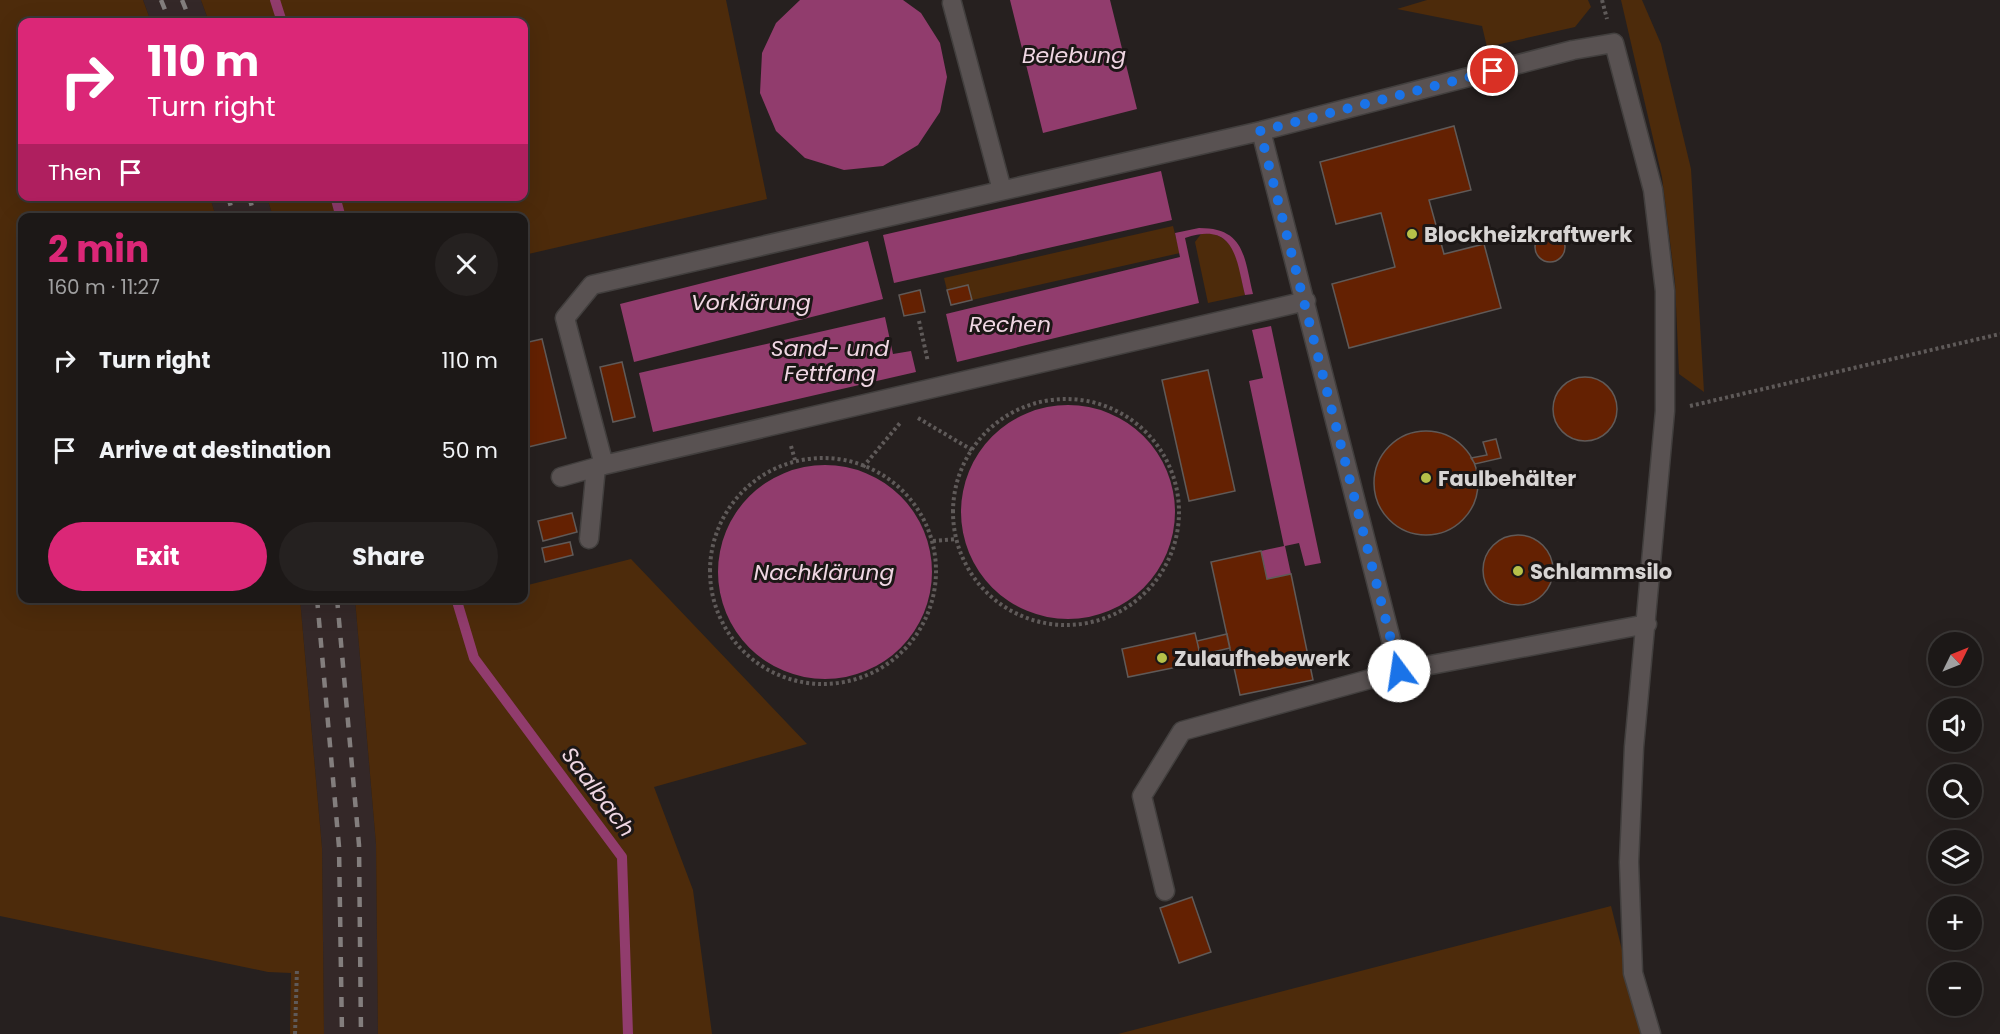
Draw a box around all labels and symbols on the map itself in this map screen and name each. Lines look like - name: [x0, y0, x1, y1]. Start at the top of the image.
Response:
- water label: Belebung: [1022, 40, 1126, 71]
- pin: [1467, 45, 1518, 96]
- place label: Blockheizkraftwerk: [1424, 220, 1632, 249]
- marker: Blockheizkraftwerk: [1405, 227, 1419, 241]
- water label: Vorklärung: [691, 287, 811, 318]
- water label: Rechen: [969, 309, 1051, 340]
- water label: Sand- und Fettfang: [771, 333, 889, 389]
- place label: Faulbehälter: [1438, 464, 1576, 493]
- marker: Faulbehälter: [1419, 471, 1433, 485]
- water label: Nachklärung: [754, 557, 894, 588]
- place label: Schlammsilo: [1530, 557, 1672, 586]
- marker: Schlammsilo: [1511, 564, 1525, 578]
- north arrow: [1928, 632, 1982, 686]
- position arrow: [1367, 639, 1431, 703]
- place label: Zulaufhebewerk: [1174, 644, 1350, 673]
- marker: Zulaufhebewerk: [1155, 651, 1169, 665]
- water label: Saalbach: [554, 741, 642, 843]

